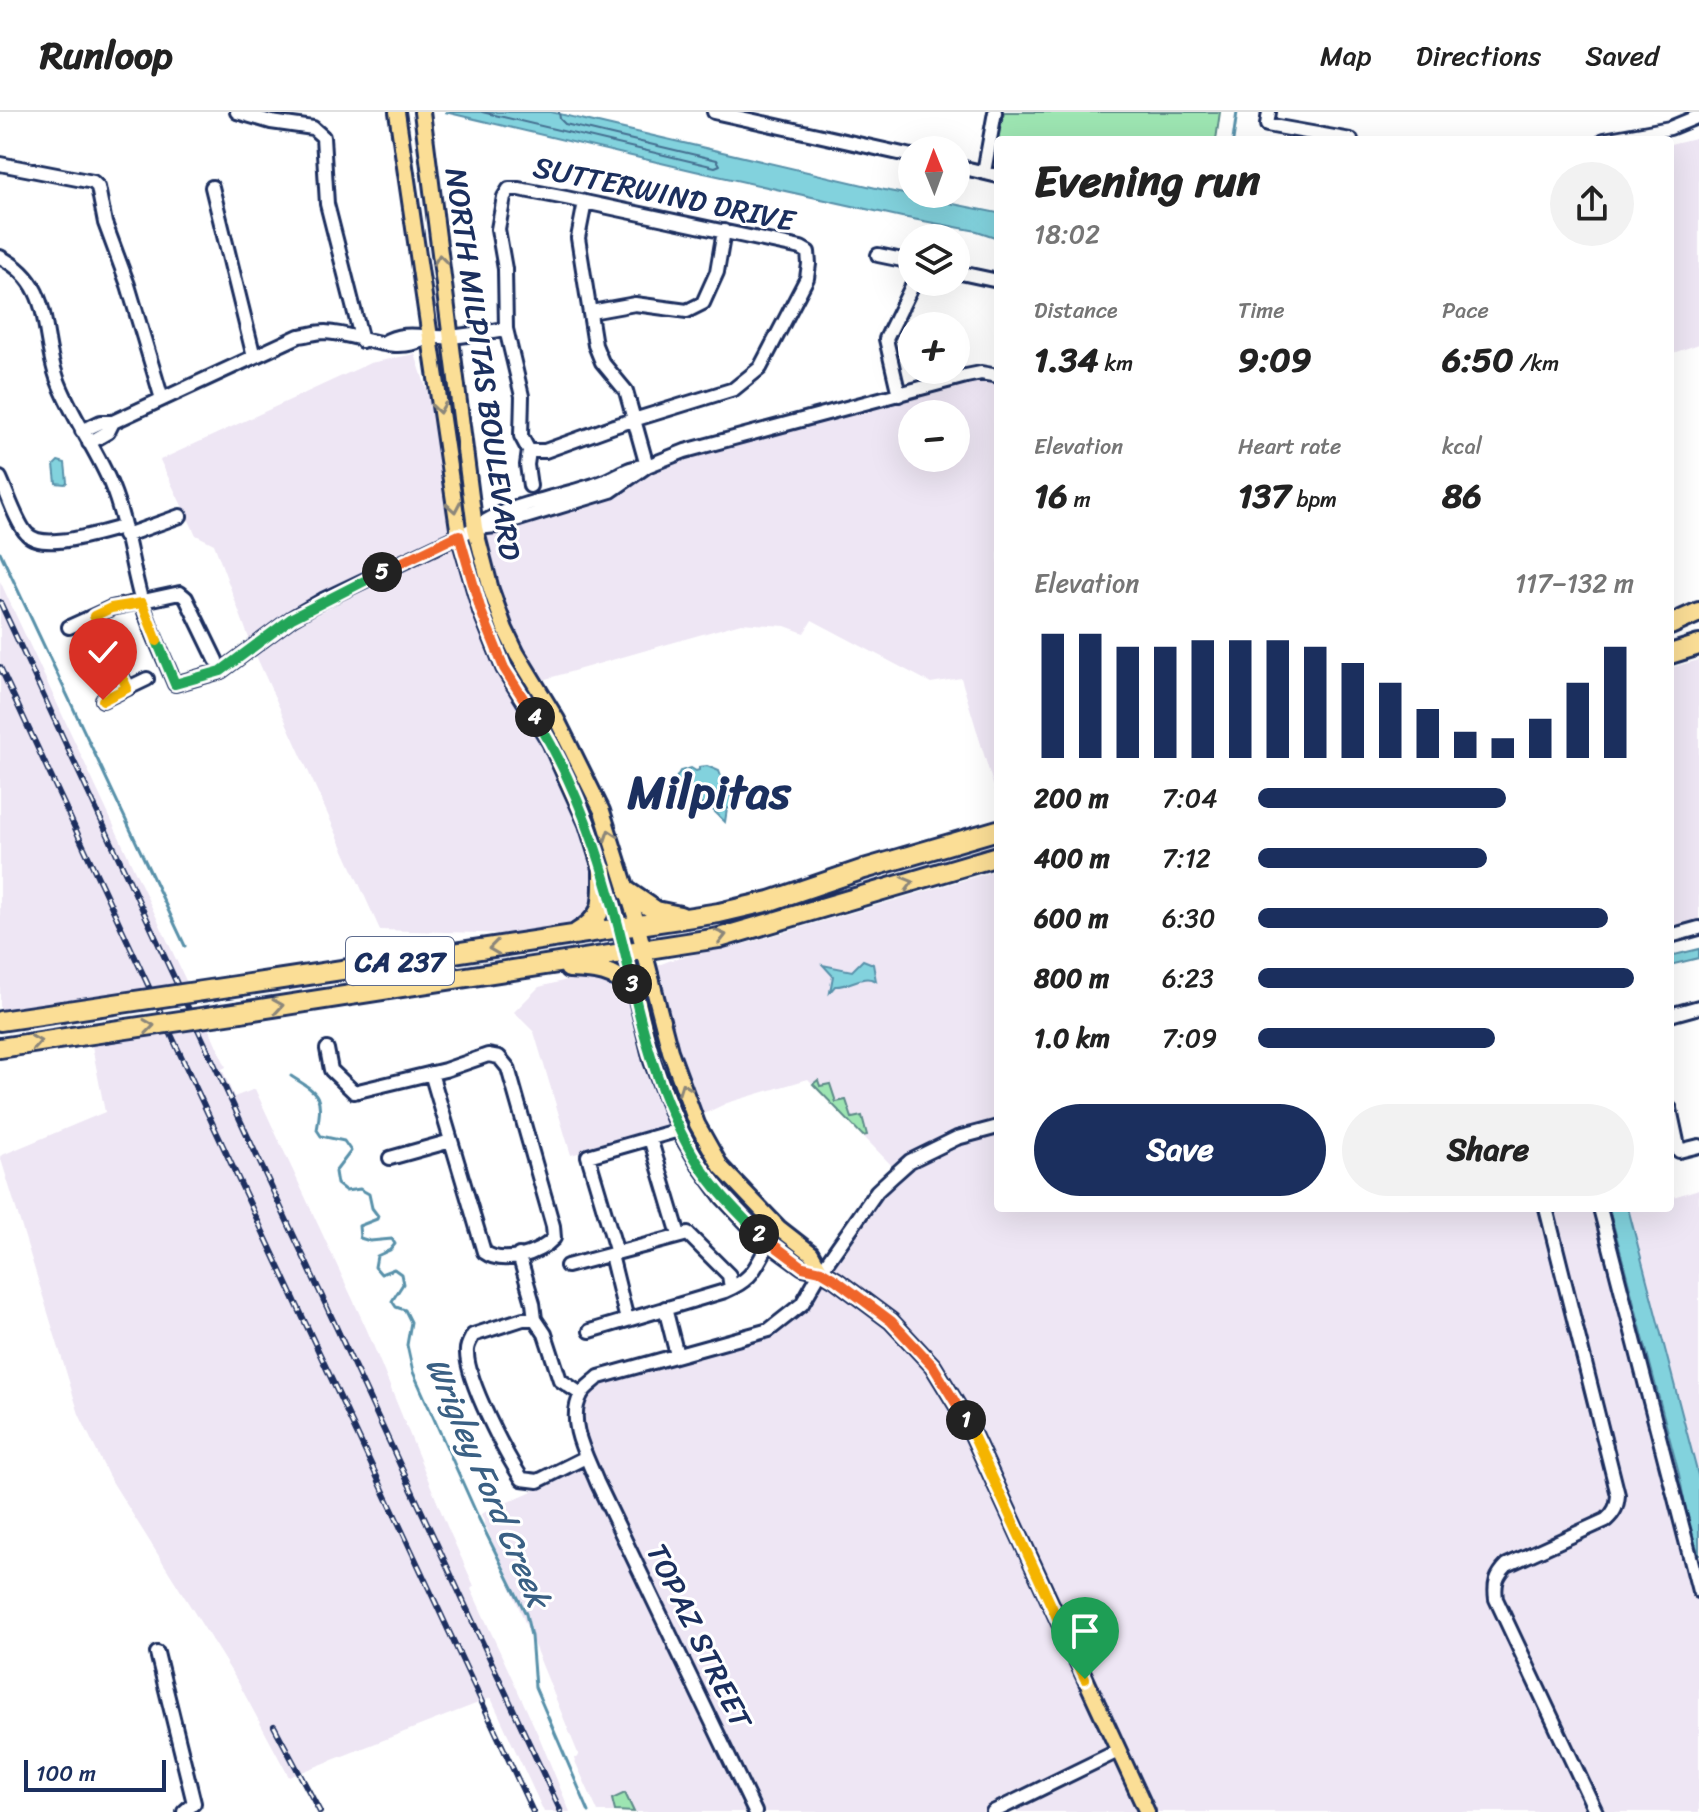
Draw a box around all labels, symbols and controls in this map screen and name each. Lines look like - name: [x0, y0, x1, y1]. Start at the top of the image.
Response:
- text: Runloop: [40, 22, 173, 89]
- text: Map: [1320, 31, 1372, 80]
- text: Directions: [1416, 31, 1541, 80]
- text: Saved: [1585, 31, 1659, 80]
- north arrow: [898, 136, 970, 208]
- map controls: [898, 136, 970, 472]
- street label: SUTTERWIND DRIVE: [528, 140, 802, 249]
- text: Evening run: [1034, 142, 1260, 220]
- button: share: [1550, 162, 1634, 246]
- street label: NORTH MILPITAS BOULEVARD: [429, 164, 537, 564]
- text: 18:02: [1034, 211, 1100, 257]
- button: layers: [898, 224, 970, 296]
- one-way arrow: [431, 253, 448, 266]
- text: Distance: [1034, 291, 1118, 330]
- text: Time: [1238, 291, 1285, 330]
- text: Pace: [1442, 291, 1489, 330]
- button: +: [898, 312, 970, 384]
- text: 1.34: [1034, 330, 1099, 390]
- text: 9:09: [1238, 330, 1312, 390]
- text: 6:50: [1442, 330, 1514, 390]
- text: km: [1099, 344, 1133, 383]
- text: /km: [1514, 344, 1559, 383]
- button: −: [898, 400, 970, 472]
- one-way arrow: [430, 401, 447, 415]
- text: Elevation: [1034, 427, 1123, 466]
- text: Heart rate: [1238, 427, 1341, 466]
- text: kcal: [1442, 427, 1482, 466]
- text: 16: [1034, 466, 1068, 526]
- text: 137: [1238, 466, 1291, 526]
- text: 86: [1442, 466, 1482, 526]
- text: m: [1068, 480, 1091, 519]
- text: bpm: [1291, 480, 1337, 519]
- one-way arrow: [445, 500, 462, 513]
- pin: 5: [362, 552, 402, 592]
- text: 5: [375, 552, 389, 591]
- text: Elevation: [1034, 560, 1139, 606]
- text: 117–132 m: [1515, 560, 1634, 606]
- pin: [69, 618, 137, 700]
- icon: check: [81, 630, 125, 674]
- pin: 4: [515, 697, 555, 737]
- text: 4: [528, 697, 542, 736]
- district label: Milpitas: [626, 752, 792, 833]
- text: 200 m: [1034, 775, 1109, 821]
- text: 7:04: [1162, 775, 1217, 821]
- one-way arrow: [604, 829, 620, 843]
- text: 400 m: [1034, 835, 1110, 881]
- text: 7:12: [1162, 835, 1211, 881]
- one-way arrow: [901, 876, 915, 892]
- text: 600 m: [1034, 895, 1108, 941]
- text: 6:30: [1162, 895, 1215, 941]
- one-way arrow: [714, 929, 727, 946]
- road number: CA 237: [346, 937, 454, 985]
- one-way arrow: [487, 938, 501, 955]
- text: 800 m: [1034, 955, 1109, 1001]
- text: 6:23: [1162, 955, 1214, 1001]
- pin: 3: [612, 964, 652, 1004]
- text: 3: [626, 964, 638, 1003]
- one-way arrow: [271, 998, 285, 1015]
- text: 1.0 km: [1034, 1015, 1110, 1061]
- text: 7:09: [1162, 1015, 1217, 1061]
- one-way arrow: [142, 1018, 156, 1035]
- one-way arrow: [29, 1035, 43, 1052]
- one-way arrow: [677, 1081, 693, 1095]
- button: Save: [1034, 1104, 1326, 1196]
- button: Share: [1342, 1104, 1634, 1196]
- pin: 2: [739, 1214, 779, 1254]
- text: 2: [753, 1214, 765, 1253]
- water label: Wrigley Ford Creek: [409, 1348, 568, 1620]
- pin: 1: [946, 1400, 986, 1440]
- text: 1: [961, 1400, 971, 1439]
- street label: TOPAZ STREET: [631, 1534, 768, 1740]
- pin: [1051, 1597, 1119, 1679]
- icon: arrive: [1063, 1609, 1107, 1653]
- text: 100 m: [36, 1754, 96, 1793]
- scale bar: [24, 1756, 166, 1792]

